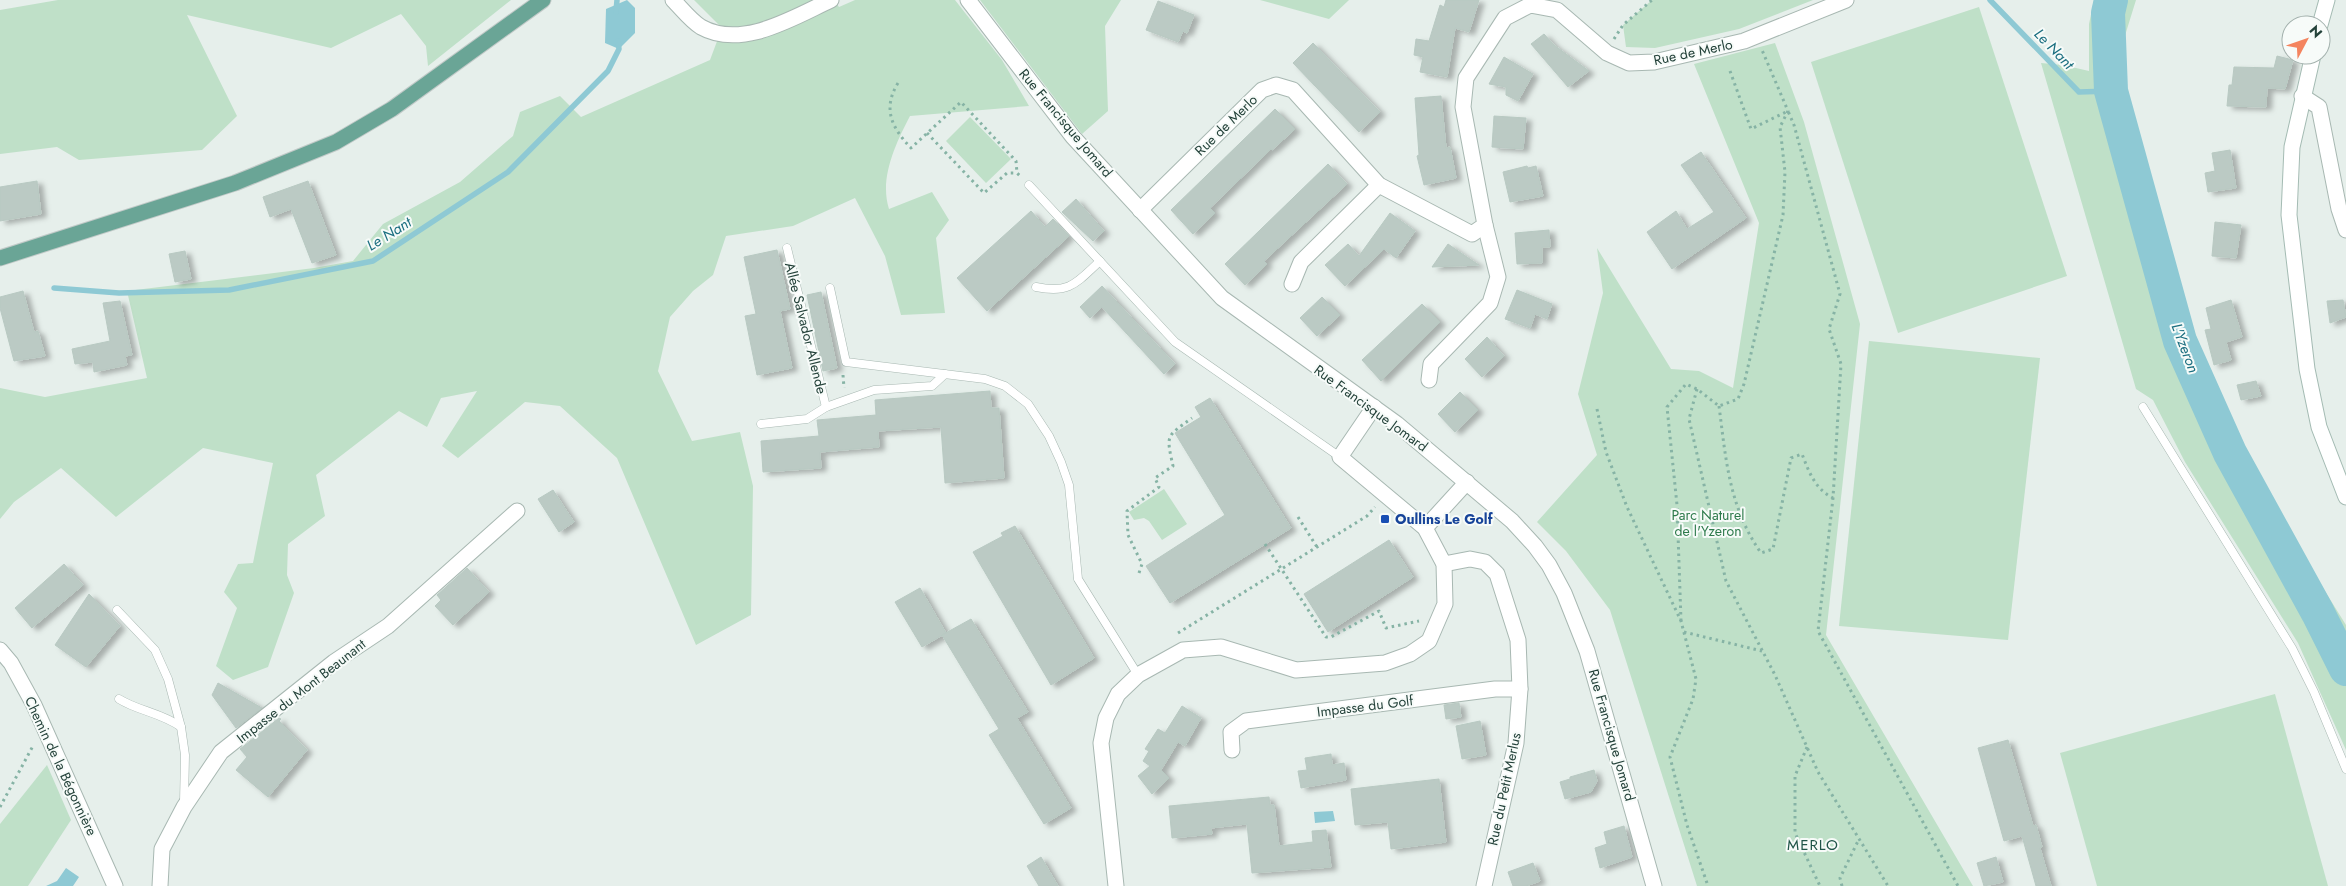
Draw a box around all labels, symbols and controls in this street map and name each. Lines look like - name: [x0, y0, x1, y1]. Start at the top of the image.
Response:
- north arrow: [2281, 15, 2331, 65]
- text: N: [2305, 21, 2327, 42]
- water label: Le Nant: [2029, 24, 2080, 75]
- street label: Rue de Merlo: [1652, 34, 1735, 70]
- street label: Rue Francisque Jomard: [1015, 64, 1117, 182]
- street label: Rue de Merlo: [1190, 90, 1262, 160]
- water label: Le Nant: [362, 211, 417, 256]
- street label: Allée Salvador Allende: [780, 260, 832, 396]
- water label: L'Yzeron: [2166, 320, 2204, 376]
- street label: Rue Francisque Jomard: [1310, 360, 1432, 456]
- park label: Parc Naturel de l'Yzeron: [1672, 505, 1744, 541]
- place label: Oullins Le Golf: [1395, 509, 1494, 529]
- marker: Oullins Le Golf: [1379, 513, 1391, 525]
- street label: Impasse du Mont Beaunant: [232, 634, 370, 748]
- street label: Rue Francisque Jomard: [1584, 667, 1640, 803]
- street label: Impasse du Golf: [1316, 690, 1415, 722]
- street label: Chemin de la Bégonnière: [20, 693, 102, 839]
- street label: Rue du Petit Merlus: [1482, 730, 1526, 847]
- district label: MERLO: [1787, 834, 1839, 856]

